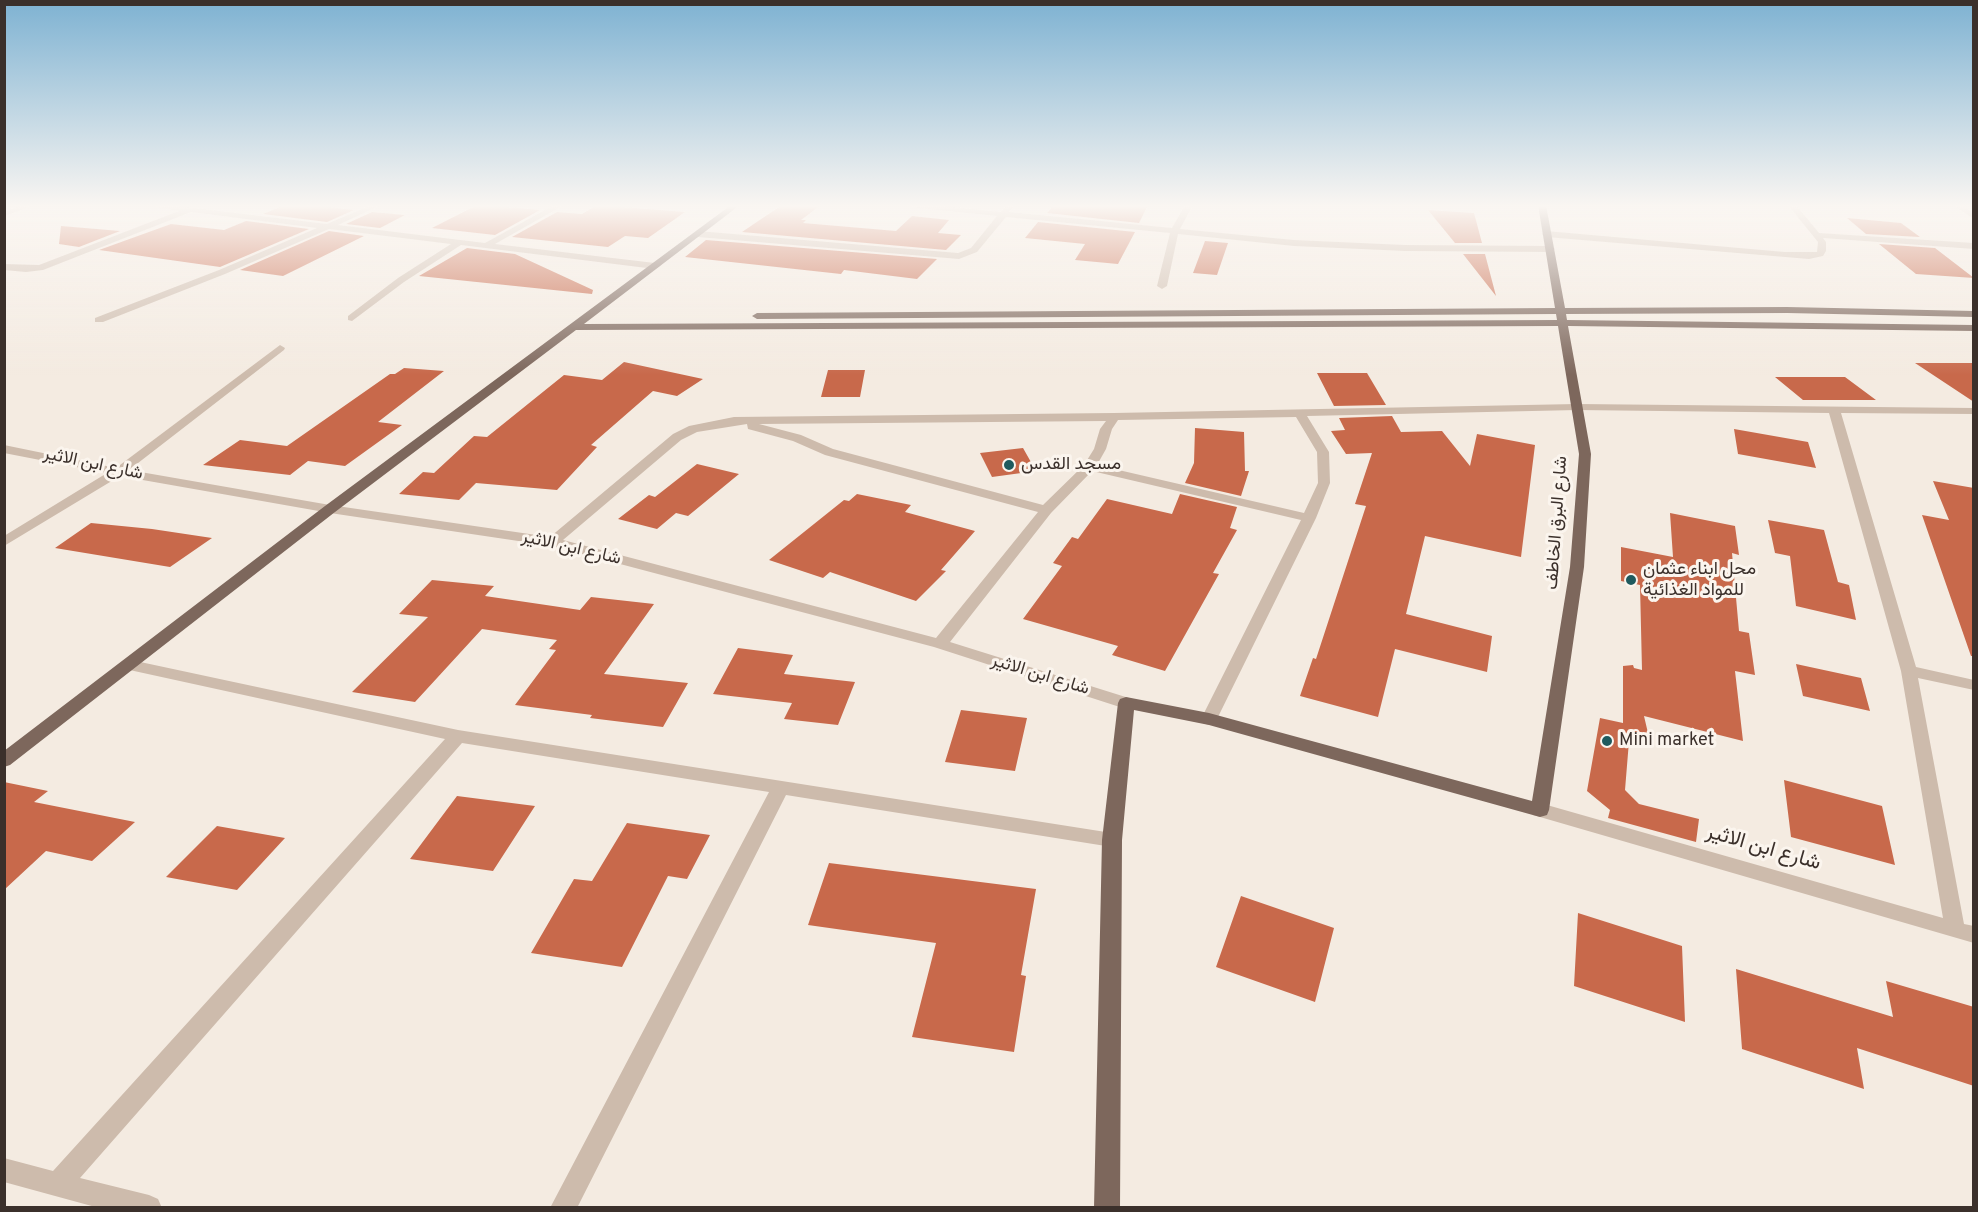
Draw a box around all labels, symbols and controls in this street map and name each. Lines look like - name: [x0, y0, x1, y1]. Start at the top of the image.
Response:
- street label: شارع ابن الاثير: [41, 444, 145, 486]
- place label: مسجد القدس: [1021, 454, 1121, 476]
- street label: شارع البرق الخاطف: [1543, 455, 1573, 591]
- marker: مسجد القدس: [1002, 458, 1016, 472]
- street label: شارع ابن الاثير: [519, 527, 623, 571]
- place label: محل ابناء عثمان للمواد الغذائية: [1643, 559, 1756, 602]
- marker: محل ابناء عثمان للمواد الغذائية: [1624, 573, 1638, 587]
- street label: شارع ابن الاثير: [988, 651, 1092, 701]
- place label: Mini market: [1619, 730, 1714, 752]
- marker: Mini market: [1600, 734, 1614, 748]
- street label: شارع ابن الاثير: [1703, 821, 1823, 877]

